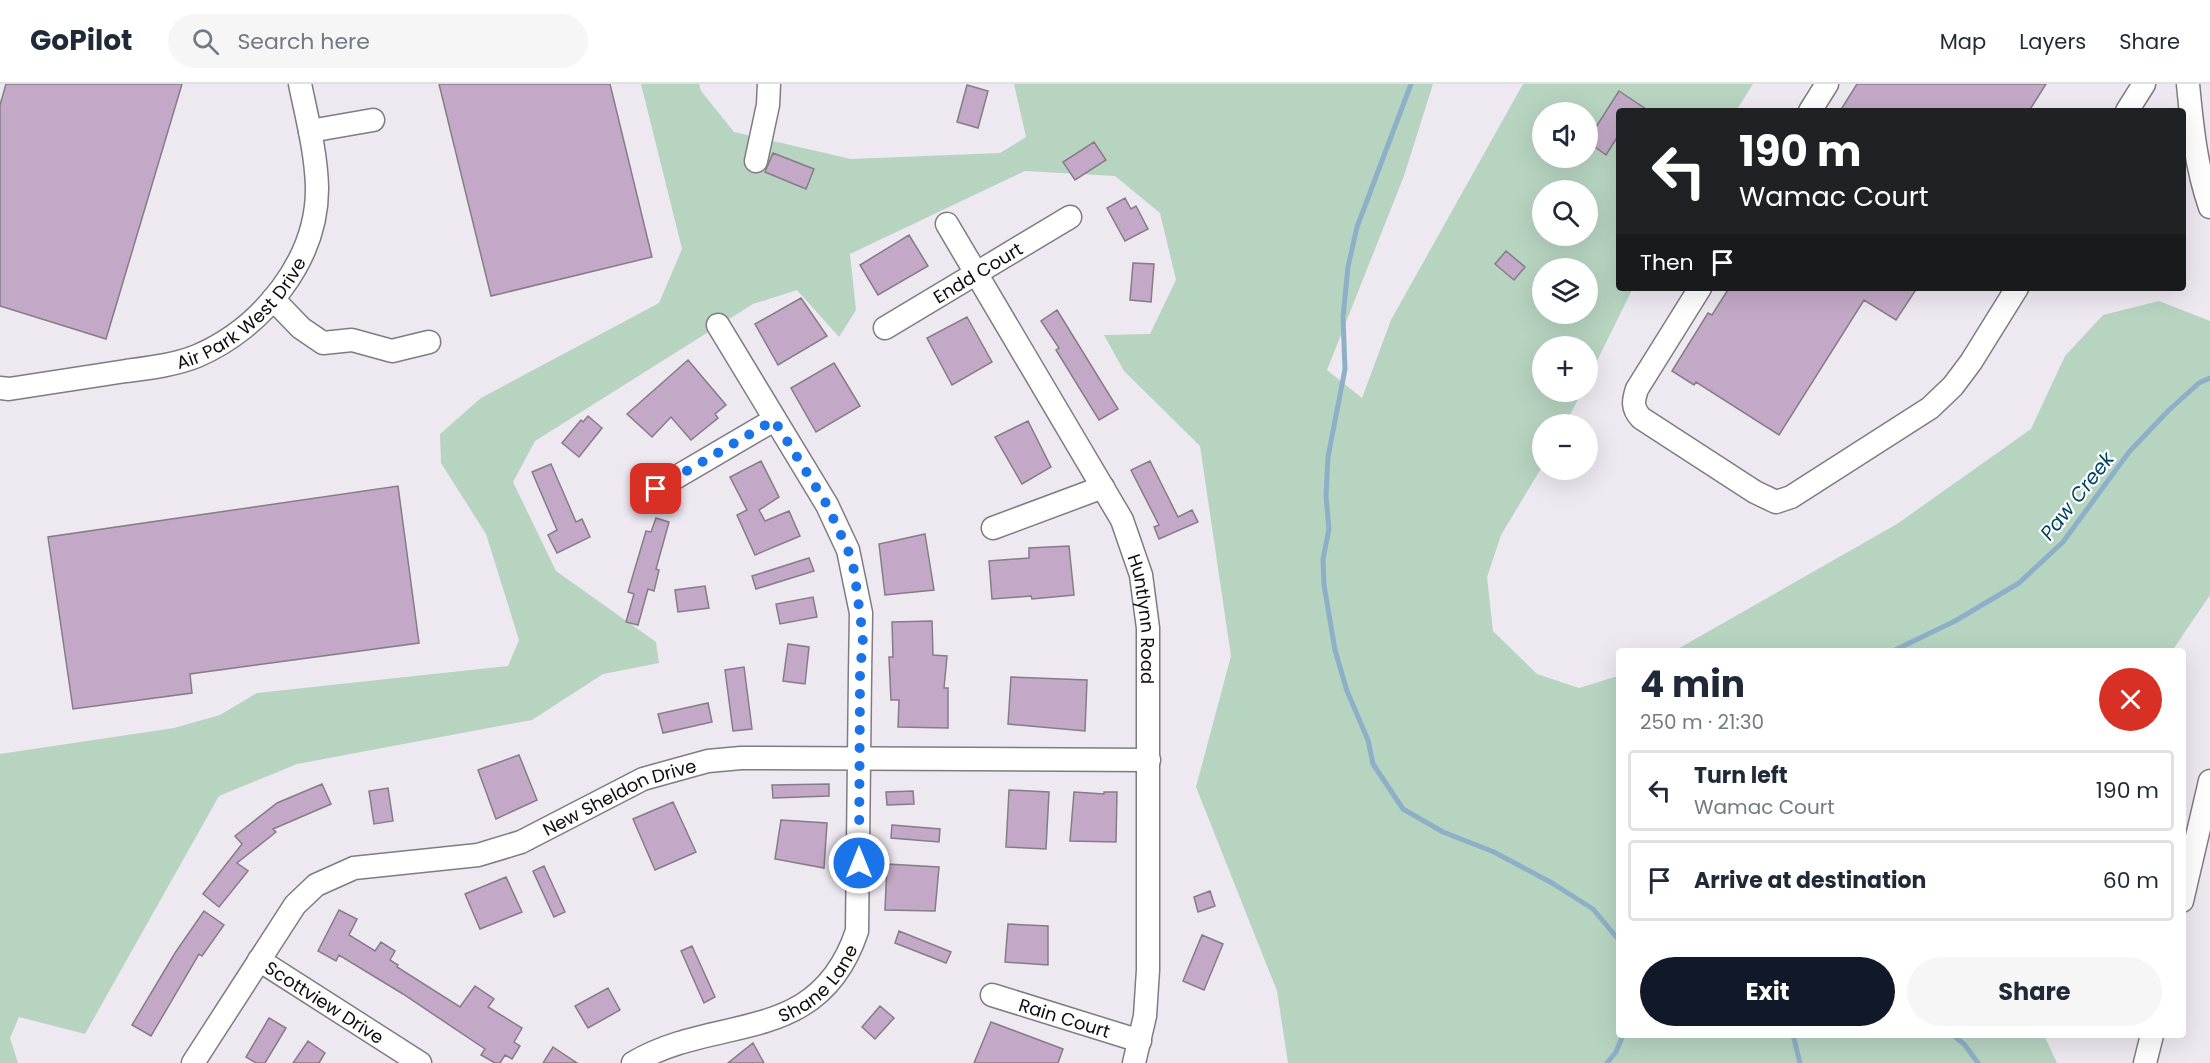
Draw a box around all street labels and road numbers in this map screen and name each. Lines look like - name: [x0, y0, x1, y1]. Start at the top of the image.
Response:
- street label: Endd Court: [928, 236, 1027, 309]
- street label: Air Park West Drive: [173, 252, 311, 375]
- street label: Huntlynn Road: [1122, 550, 1161, 684]
- street label: New Sheldon Drive: [538, 752, 699, 841]
- street label: Shane Lane: [774, 940, 863, 1028]
- street label: Scottview Drive: [260, 955, 389, 1049]
- street label: Rain Court: [1016, 992, 1113, 1043]

